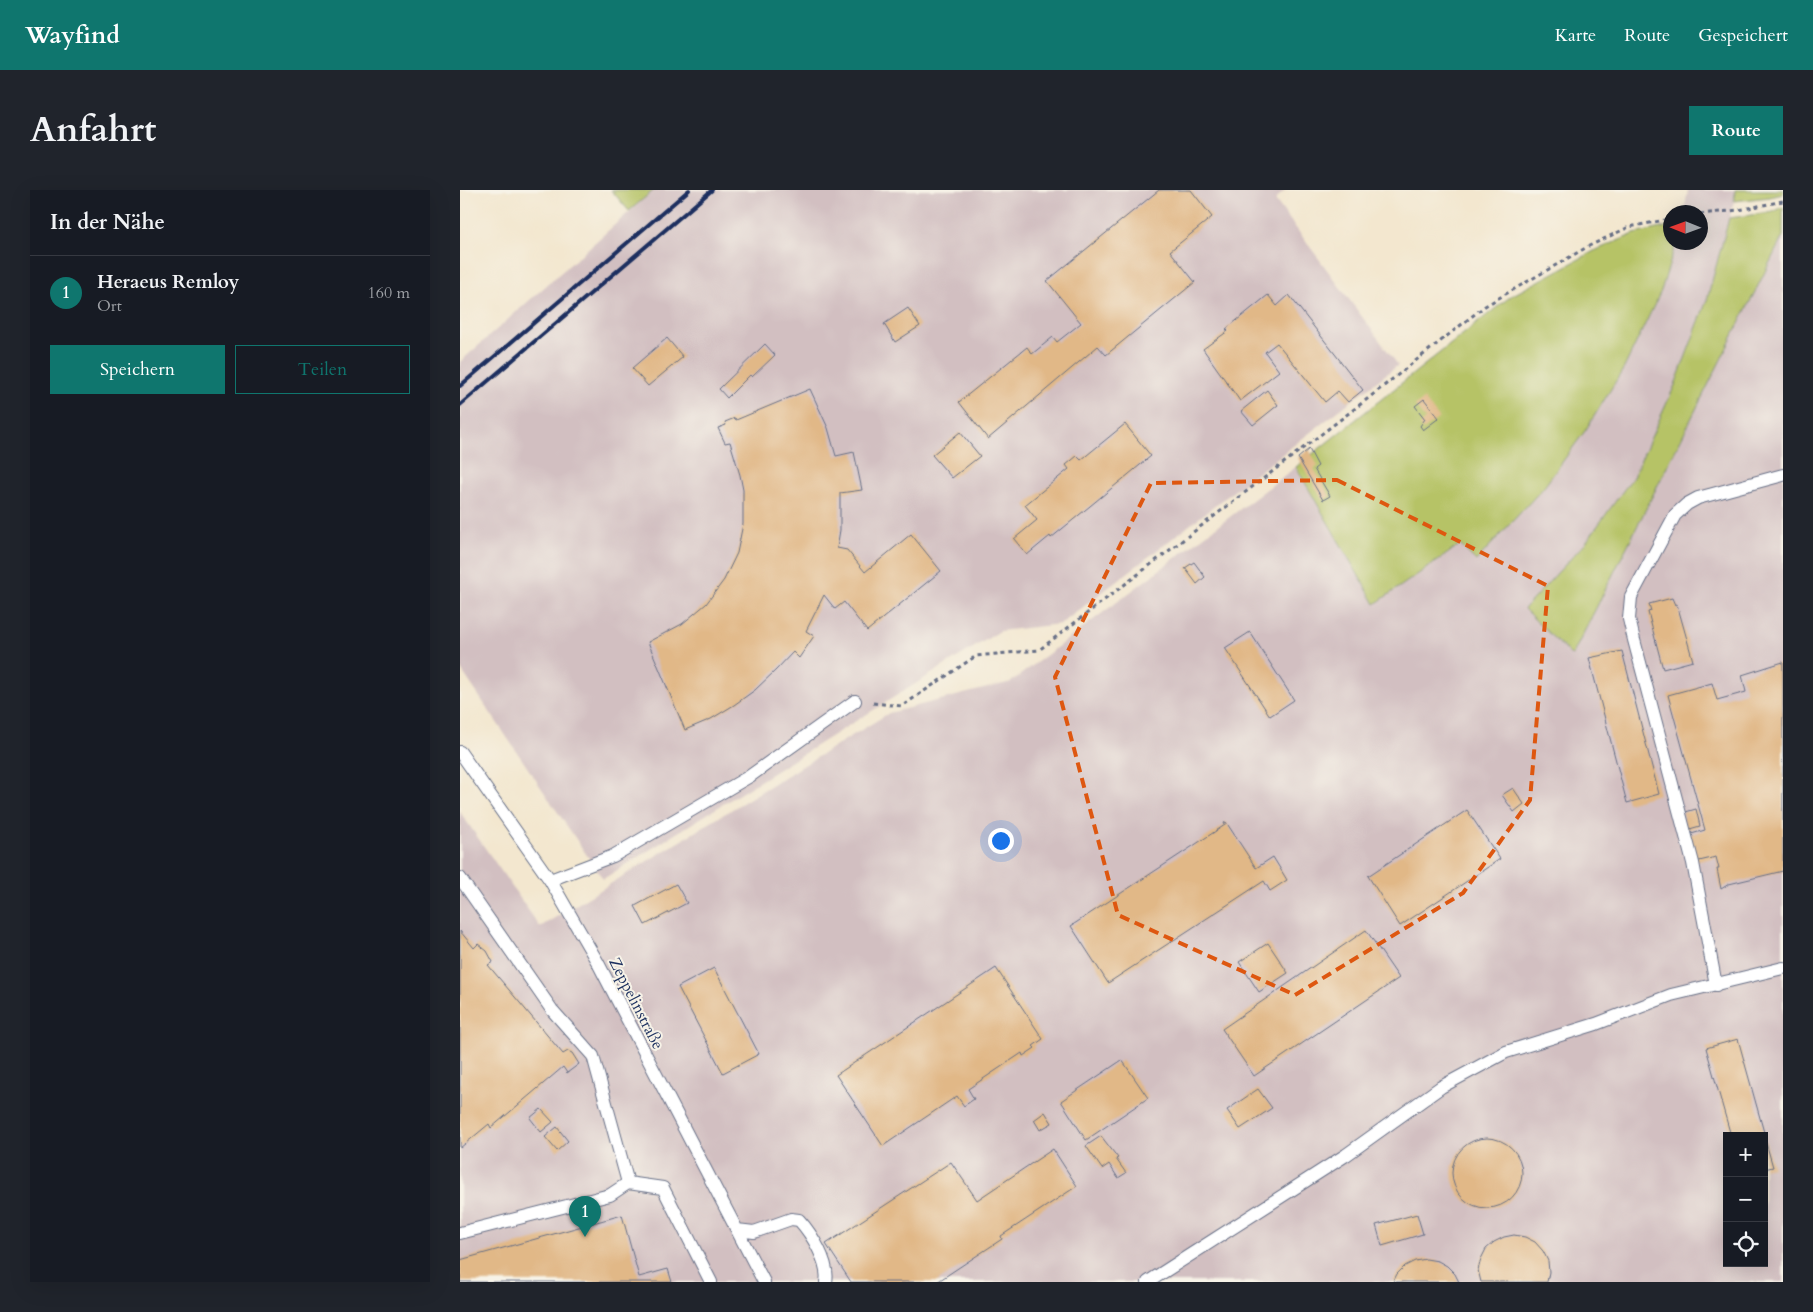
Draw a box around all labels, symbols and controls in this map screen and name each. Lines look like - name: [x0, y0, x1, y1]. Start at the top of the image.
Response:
- text: Wayfind: [25, 19, 120, 52]
- text: Karte: [1555, 23, 1596, 48]
- text: Route: [1624, 23, 1670, 48]
- text: Gespeichert: [1698, 23, 1788, 48]
- text: Anfahrt: [30, 106, 156, 154]
- button: Route: [1689, 106, 1783, 155]
- north arrow: [1663, 205, 1708, 250]
- text: In der Nähe: [50, 208, 165, 237]
- text: Heraeus Remloy: [97, 269, 239, 295]
- text: 1: [62, 282, 70, 304]
- text: 160 m: [368, 282, 410, 304]
- text: Ort: [97, 295, 122, 317]
- button: Speichern: [50, 345, 225, 394]
- button: Teilen: [235, 345, 410, 394]
- your location: [988, 828, 1014, 854]
- street label: Zeppelinstraße: [603, 954, 669, 1053]
- map controls: [1723, 1132, 1768, 1267]
- button: +: [1723, 1132, 1768, 1177]
- button: −: [1723, 1177, 1768, 1222]
- pin: 1: [569, 1196, 601, 1237]
- button: locate: [1723, 1222, 1768, 1267]

